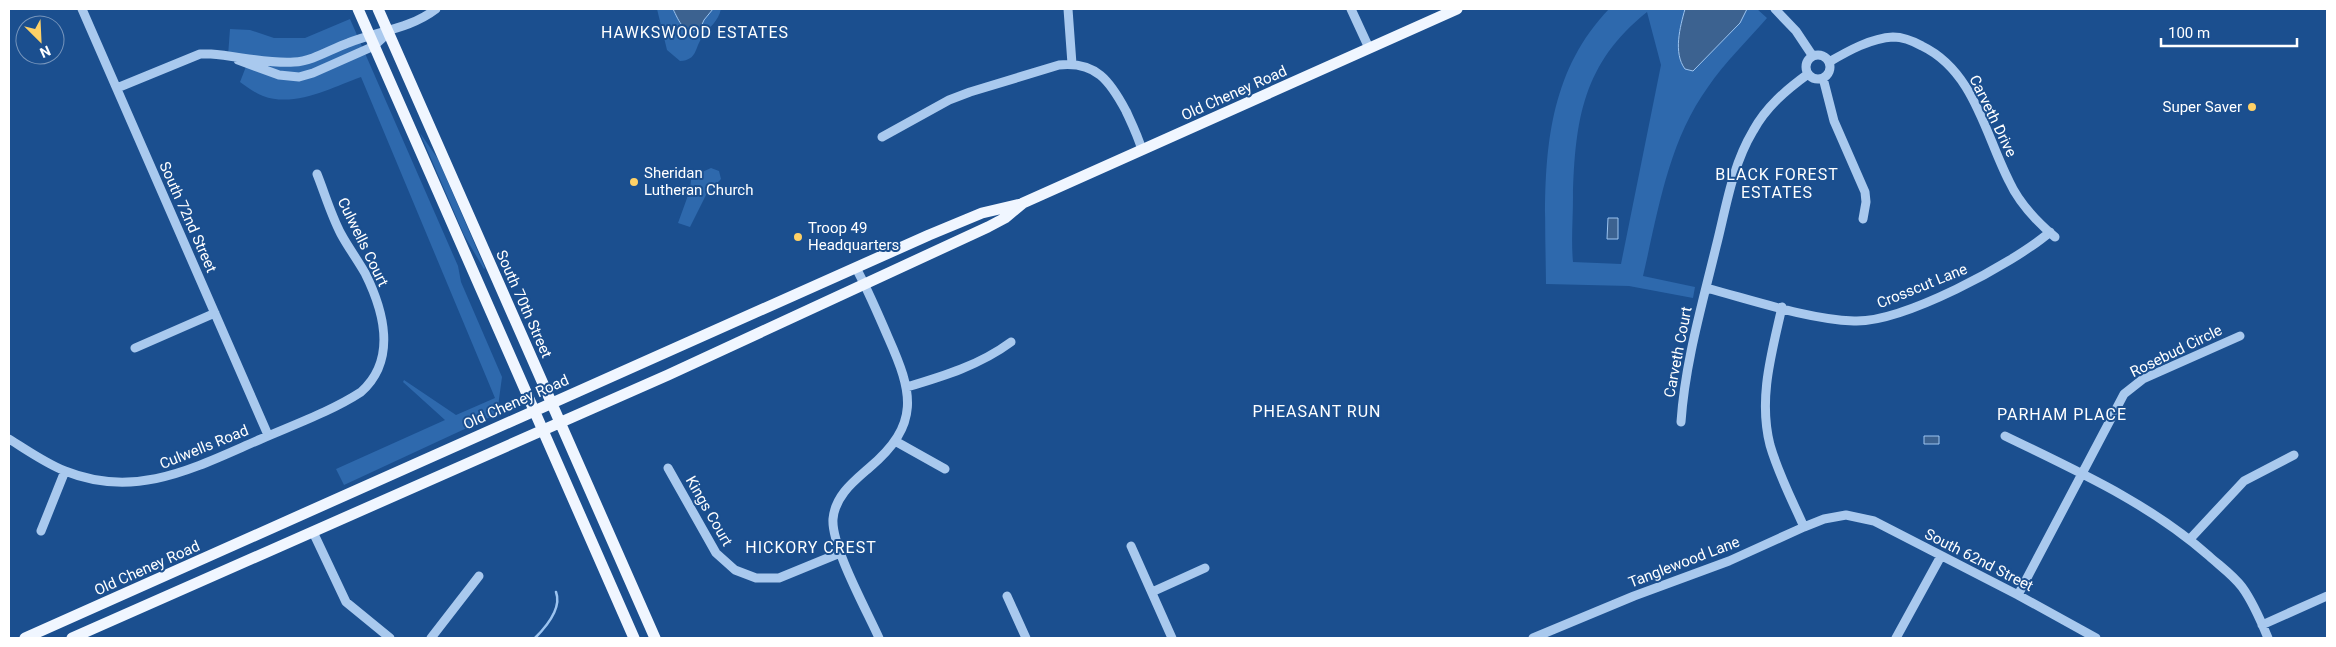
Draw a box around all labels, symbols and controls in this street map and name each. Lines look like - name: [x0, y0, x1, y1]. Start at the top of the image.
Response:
- north arrow: [15, 15, 65, 65]
- scale bar: [2161, 15, 2297, 47]
- district label: HAWKSWOOD ESTATES: [601, 23, 789, 42]
- text: 100 m: [2168, 24, 2210, 42]
- text: N: [38, 43, 53, 61]
- street label: Old Cheney Road: [1178, 62, 1290, 124]
- street label: Carveth Drive: [1965, 72, 2021, 160]
- place label: Super Saver: [2162, 98, 2242, 116]
- marker: Super Saver: [2246, 101, 2258, 113]
- street label: South 72nd Street: [155, 159, 221, 275]
- place label: Sheridan Lutheran Church: [644, 164, 753, 199]
- district label: BLACK FOREST ESTATES: [1715, 165, 1839, 202]
- marker: Sheridan Lutheran Church: [628, 176, 640, 188]
- street label: Culwells Court: [334, 195, 392, 289]
- place label: Troop 49 Headquarters: [808, 219, 899, 254]
- marker: Troop 49 Headquarters: [792, 231, 804, 243]
- street label: South 70th Street: [492, 247, 556, 361]
- street label: Crosscut Lane: [1874, 260, 1970, 312]
- street label: Carveth Court: [1660, 305, 1696, 399]
- street label: Rosebud Circle: [2127, 321, 2225, 381]
- street label: Old Cheney Road: [460, 371, 572, 433]
- district label: PHEASANT RUN: [1252, 402, 1382, 421]
- district label: PARHAM PLACE: [1997, 405, 2127, 424]
- street label: Culwells Road: [157, 421, 251, 473]
- street label: Kings Court: [682, 473, 736, 549]
- street label: South 62nd Street: [1922, 525, 2036, 595]
- street label: Tanglewood Lane: [1626, 533, 1742, 591]
- street label: Old Cheney Road: [91, 537, 203, 599]
- district label: HICKORY CREST: [745, 538, 877, 557]

